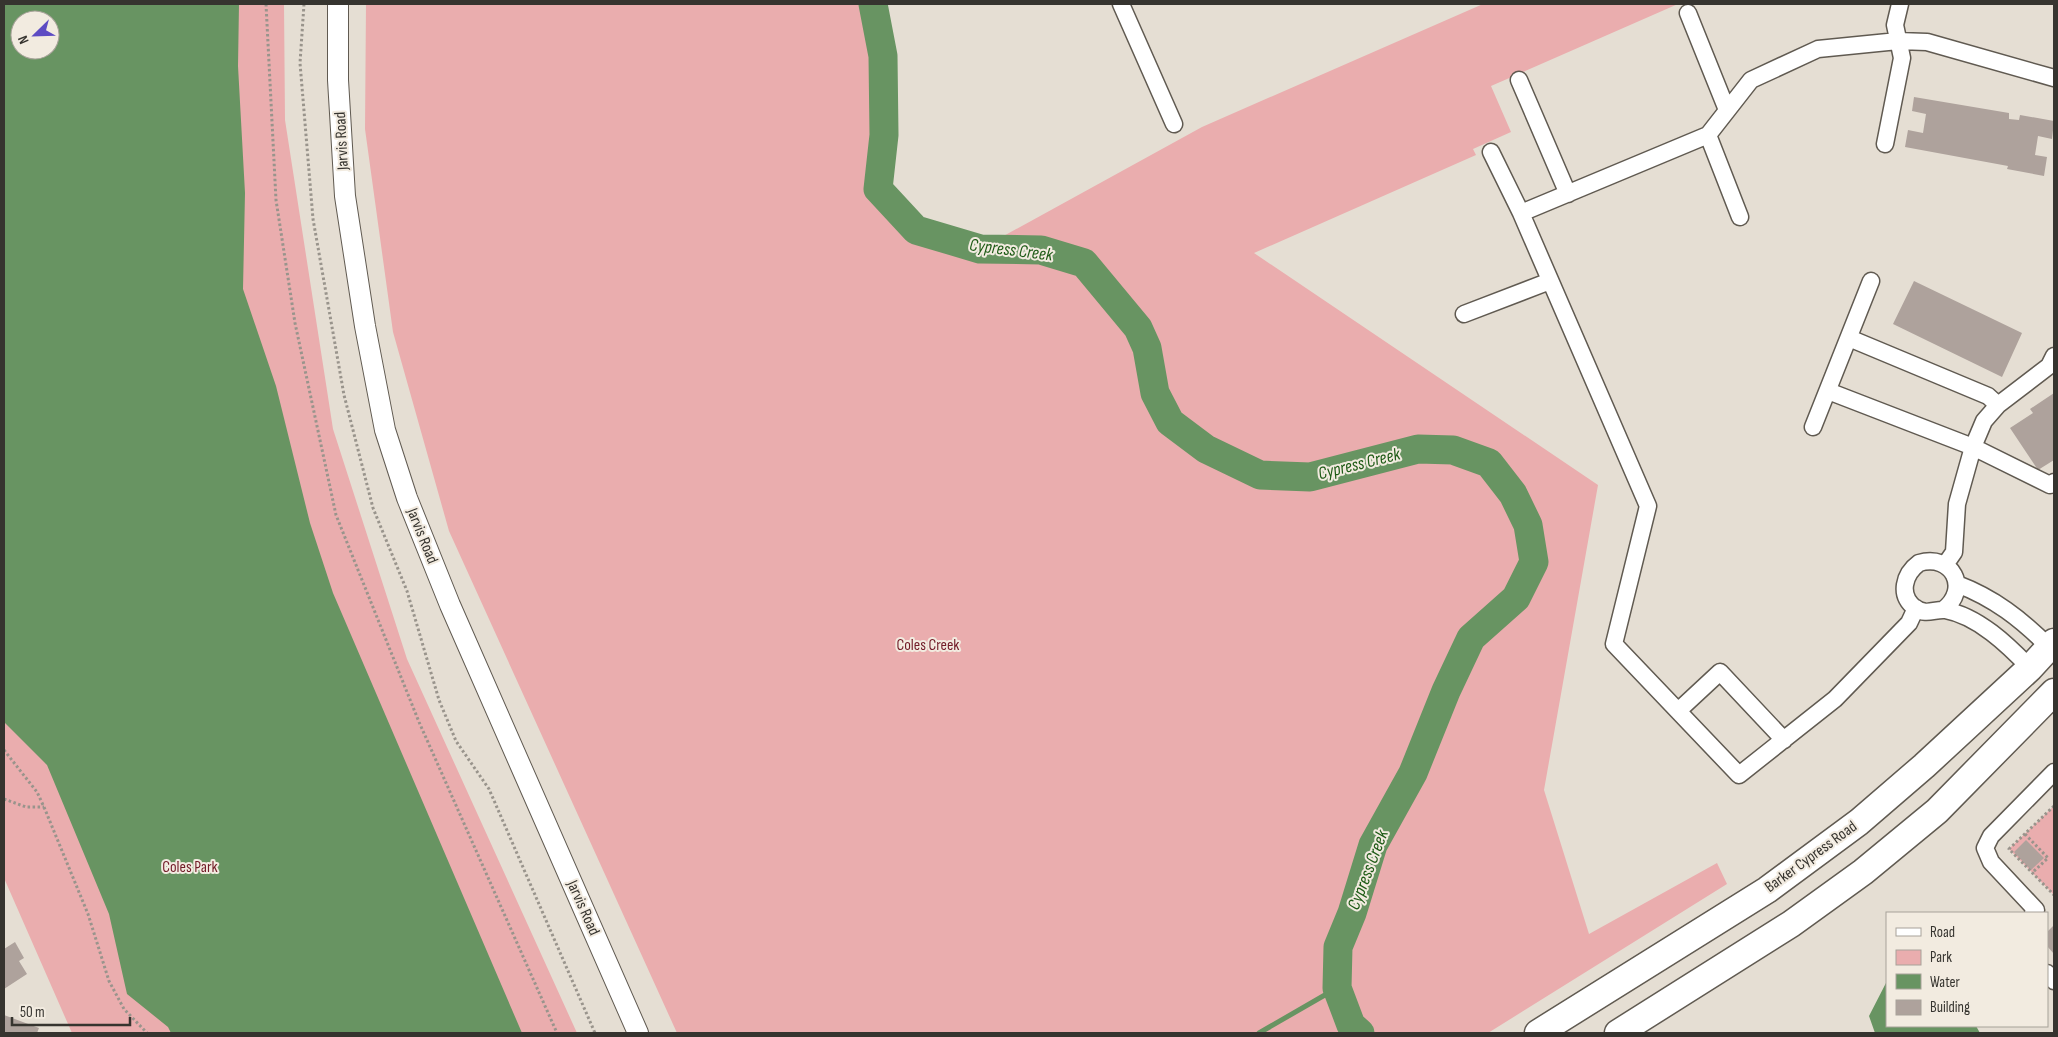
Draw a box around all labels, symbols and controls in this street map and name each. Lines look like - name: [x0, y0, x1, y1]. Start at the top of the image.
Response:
- north arrow: [10, 10, 60, 60]
- text: N: [14, 33, 33, 47]
- street label: Jarvis Road: [331, 111, 353, 172]
- water label: Cypress Creek: [968, 234, 1055, 266]
- water label: Cypress Creek: [1316, 443, 1403, 484]
- street label: Jarvis Road: [402, 504, 442, 567]
- park label: Coles Creek: [897, 636, 959, 655]
- street label: Barker Cypress Road: [1761, 817, 1861, 897]
- water label: Cypress Creek: [1343, 826, 1393, 913]
- park label: Coles Park: [162, 858, 218, 877]
- street label: Jarvis Road: [562, 877, 604, 938]
- legend: [1886, 912, 2048, 1027]
- text: Road: [1930, 923, 1955, 942]
- text: Park: [1930, 948, 1952, 967]
- text: Water: [1930, 973, 1961, 992]
- scale bar: [12, 994, 130, 1026]
- text: Building: [1930, 998, 1970, 1017]
- text: 50 m: [20, 1003, 45, 1022]

